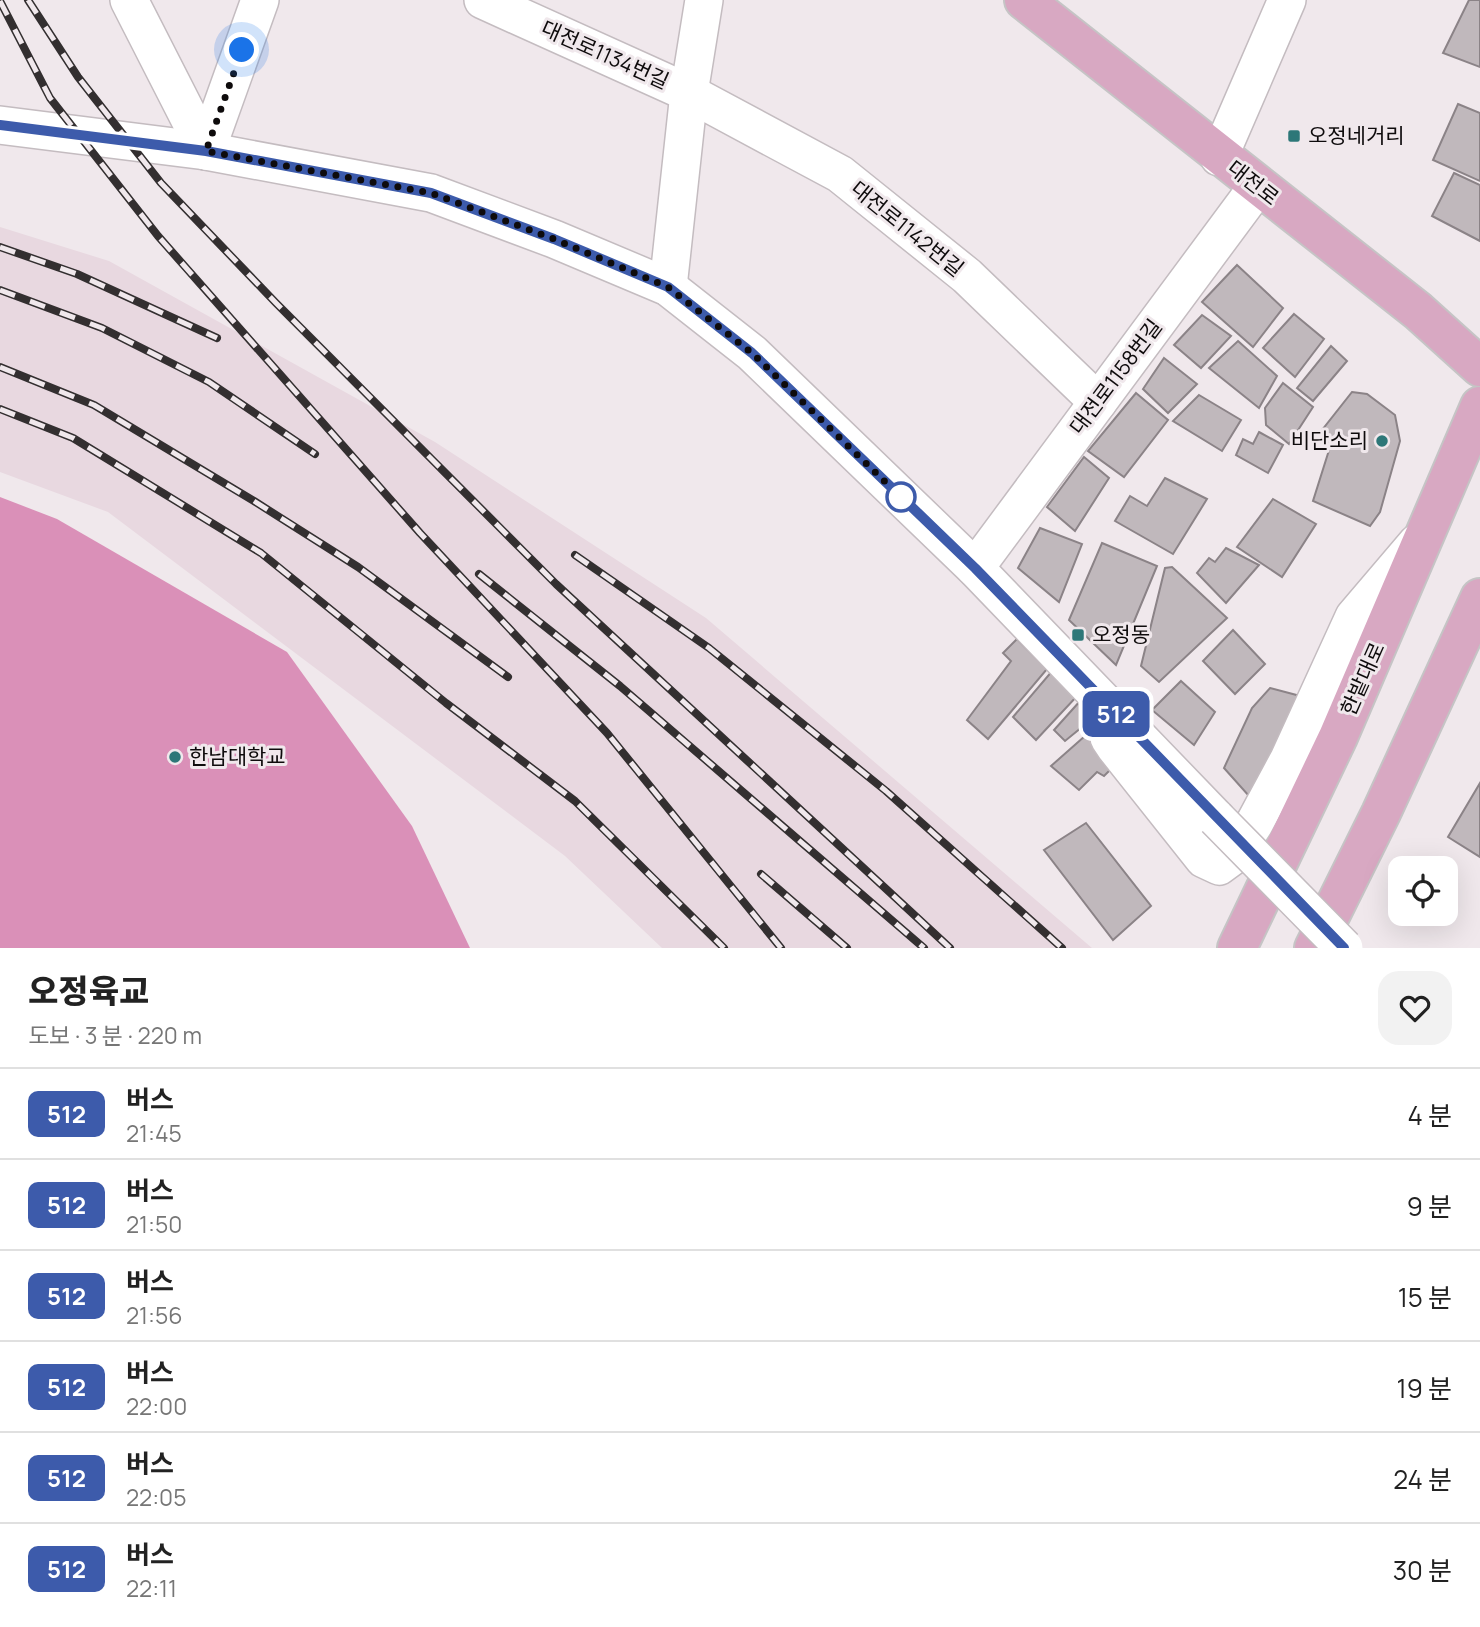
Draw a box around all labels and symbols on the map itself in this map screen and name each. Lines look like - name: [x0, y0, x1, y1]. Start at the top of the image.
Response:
- street label: 대전로1134번길: [537, 13, 674, 95]
- your location: [224, 32, 259, 67]
- place label: 오정네거리: [1308, 121, 1405, 149]
- marker: 오정네거리: [1286, 128, 1302, 144]
- street label: 대전로: [1222, 153, 1285, 211]
- street label: 대전로1142번길: [845, 174, 970, 282]
- street label: 대전로1158번길: [1063, 313, 1168, 440]
- place label: 비단소리: [1291, 426, 1368, 454]
- marker: 비단소리: [1374, 433, 1390, 449]
- unlabelled marker: [886, 482, 916, 512]
- place label: 오정동: [1092, 620, 1150, 648]
- marker: 오정동: [1070, 627, 1086, 643]
- street label: 한밭대로: [1334, 638, 1391, 720]
- line badge: 512: [1076, 691, 1156, 737]
- place label: 한남대학교: [189, 742, 286, 770]
- marker: 한남대학교: [167, 749, 183, 765]

